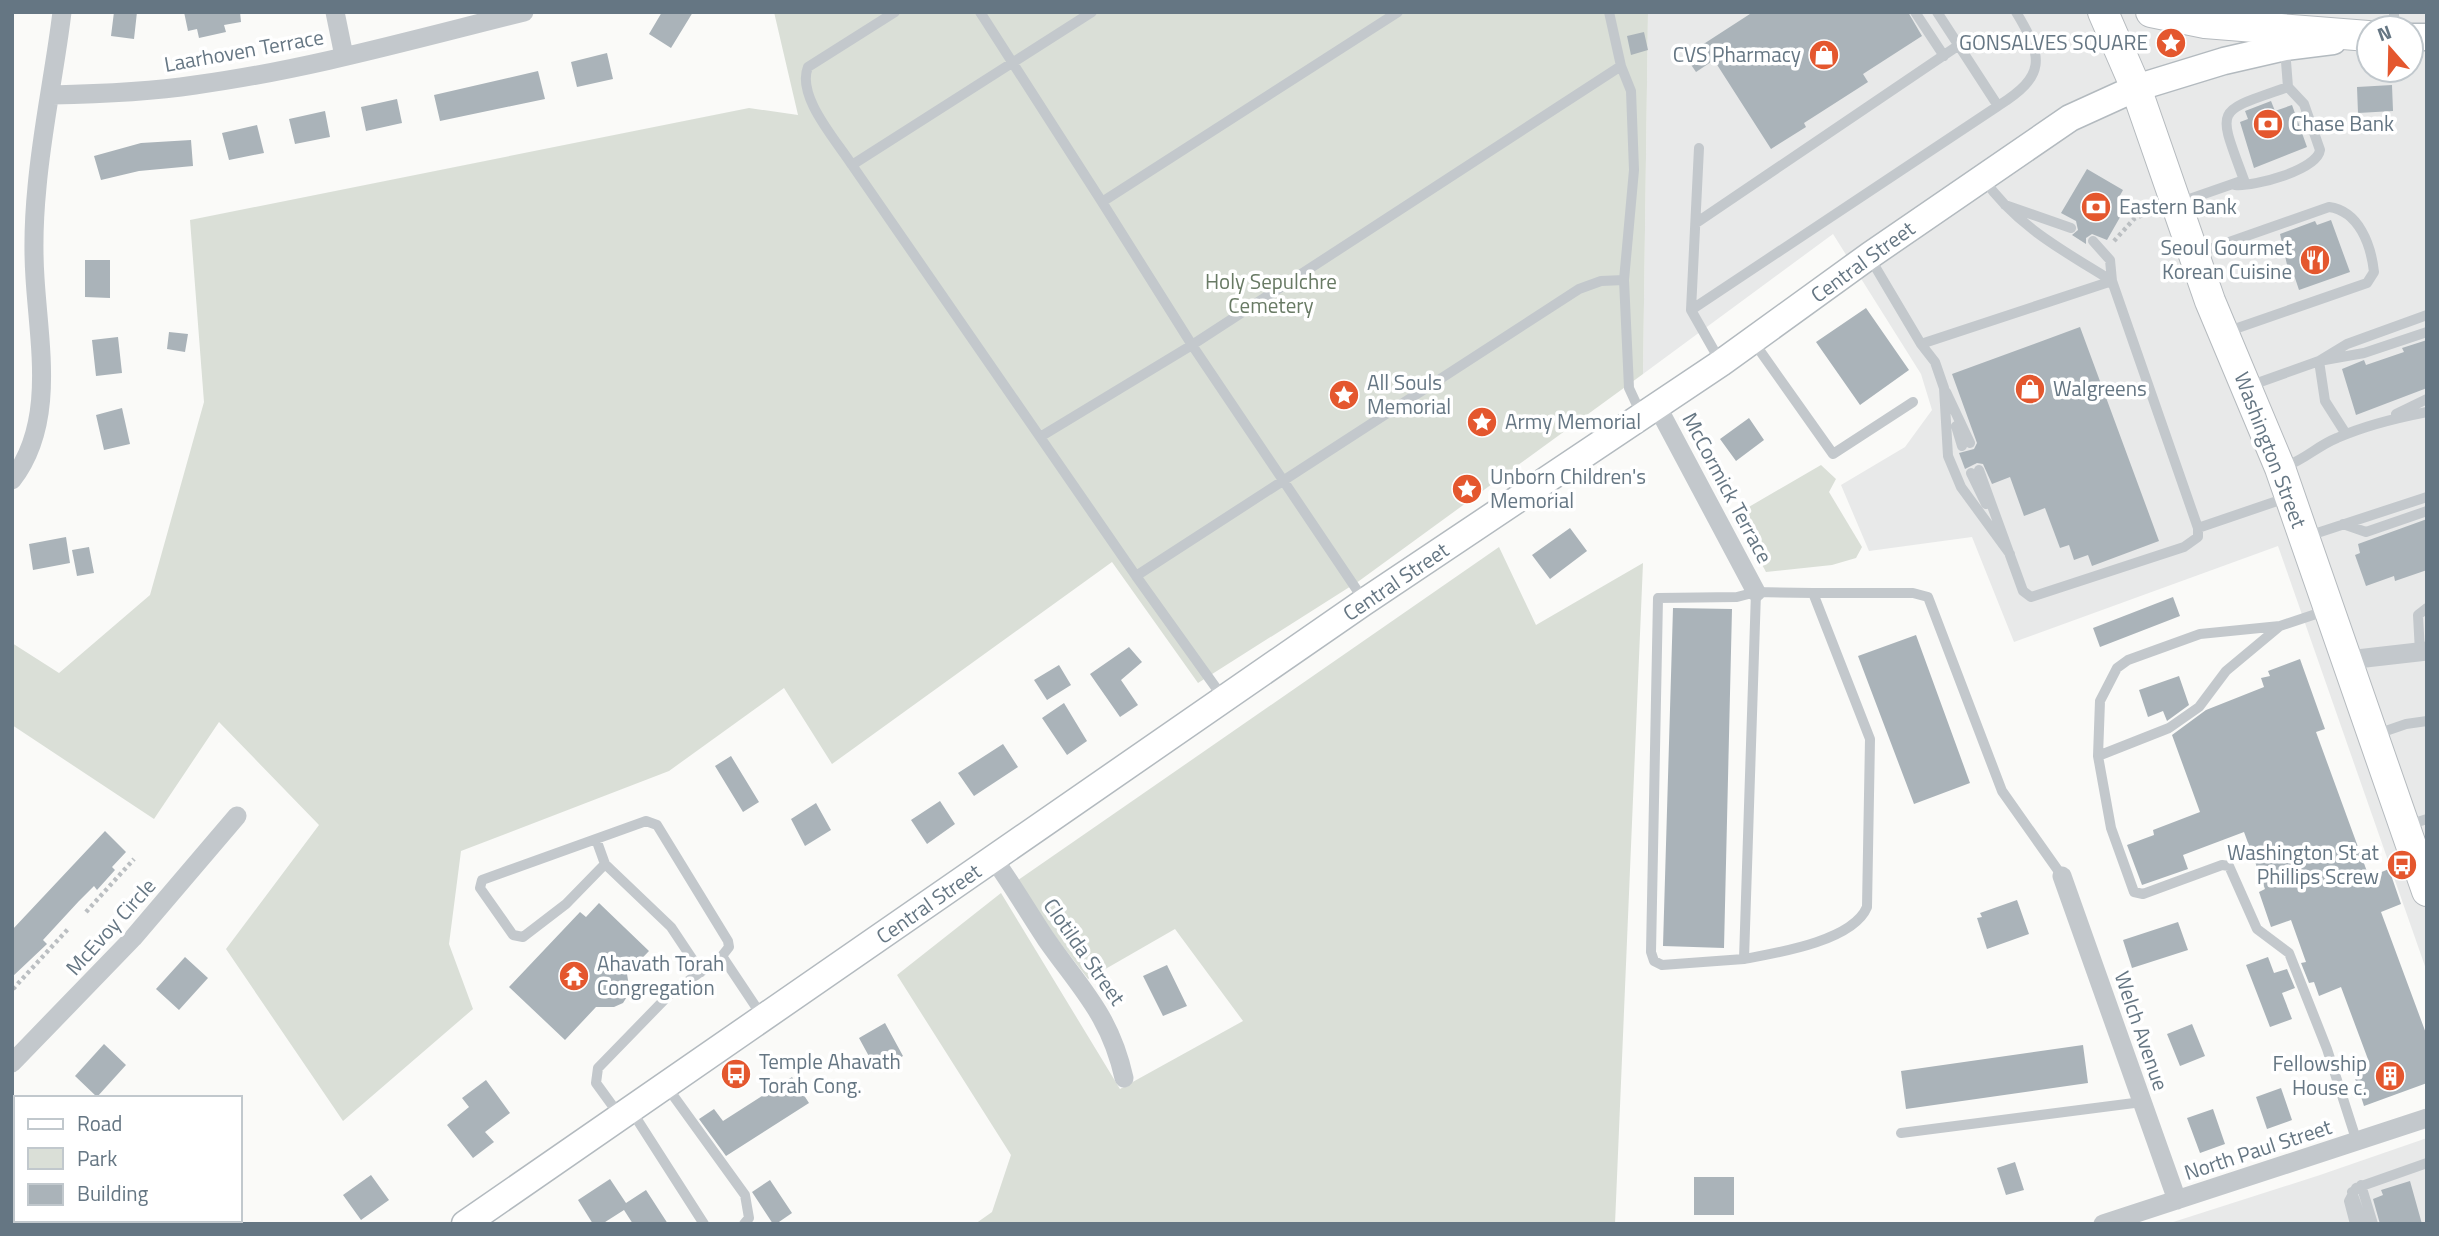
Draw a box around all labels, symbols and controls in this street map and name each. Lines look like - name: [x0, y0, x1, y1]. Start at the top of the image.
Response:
- north arrow: [2355, 14, 2425, 84]
- text: N: [2373, 17, 2395, 48]
- street label: Laarhoven Terrace: [162, 20, 326, 80]
- place label: GONSALVES SQUARE: [1959, 26, 2148, 58]
- place icon: GONSALVES SQUARE: [2154, 26, 2188, 60]
- place label: CVS Pharmacy: [1673, 38, 1801, 70]
- shop icon: CVS Pharmacy: [1807, 38, 1841, 72]
- bank icon: Chase Bank: [2251, 107, 2285, 141]
- place label: Chase Bank: [2291, 107, 2394, 139]
- bank icon: Eastern Bank: [2079, 190, 2113, 224]
- place label: Eastern Bank: [2119, 190, 2237, 222]
- street label: Central Street: [1804, 212, 1922, 310]
- place label: Seoul Gourmet Korean Cuisine: [2160, 231, 2293, 287]
- restaurant icon: Seoul Gourmet Korean Cuisine: [2298, 243, 2332, 277]
- park label: Holy Sepulchre Cemetery: [1205, 265, 1337, 321]
- place label: All Souls Memorial: [1367, 366, 1451, 422]
- street label: Washington Street: [2226, 367, 2316, 533]
- shop icon: Walgreens: [2013, 372, 2047, 406]
- place label: Walgreens: [2053, 372, 2147, 404]
- place icon: All Souls Memorial: [1327, 378, 1361, 412]
- place icon: Army Memorial: [1465, 405, 1499, 439]
- place label: Army Memorial: [1505, 405, 1641, 437]
- street label: McCormick Terrace: [1675, 406, 1781, 569]
- place label: Unborn Children's Memorial: [1490, 460, 1646, 516]
- place icon: Unborn Children's Memorial: [1450, 472, 1484, 506]
- street label: Central Street: [1336, 534, 1455, 628]
- place label: Washington St at Phillips Screw: [2227, 836, 2380, 892]
- bus stop icon: Washington St at Phillips Screw: [2385, 848, 2419, 882]
- street label: Central Street: [869, 855, 988, 951]
- street label: McEvoy Circle: [58, 871, 163, 982]
- street label: Clotilda Street: [1036, 891, 1134, 1012]
- place label: Ahavath Torah Congregation: [597, 947, 724, 1003]
- temple icon: Ahavath Torah Congregation: [557, 959, 591, 993]
- street label: Welch Avenue: [2107, 967, 2177, 1095]
- place label: Temple Ahavath Torah Cong.: [759, 1045, 901, 1101]
- place label: Fellowship House c.: [2272, 1047, 2367, 1103]
- bus stop icon: Temple Ahavath Torah Cong.: [719, 1057, 753, 1091]
- building icon: Fellowship House c.: [2373, 1059, 2407, 1093]
- legend: [14, 1096, 242, 1222]
- text: Road: [77, 1107, 122, 1139]
- street label: North Paul Street: [2180, 1110, 2336, 1188]
- text: Park: [77, 1142, 117, 1174]
- text: Building: [77, 1177, 149, 1209]

